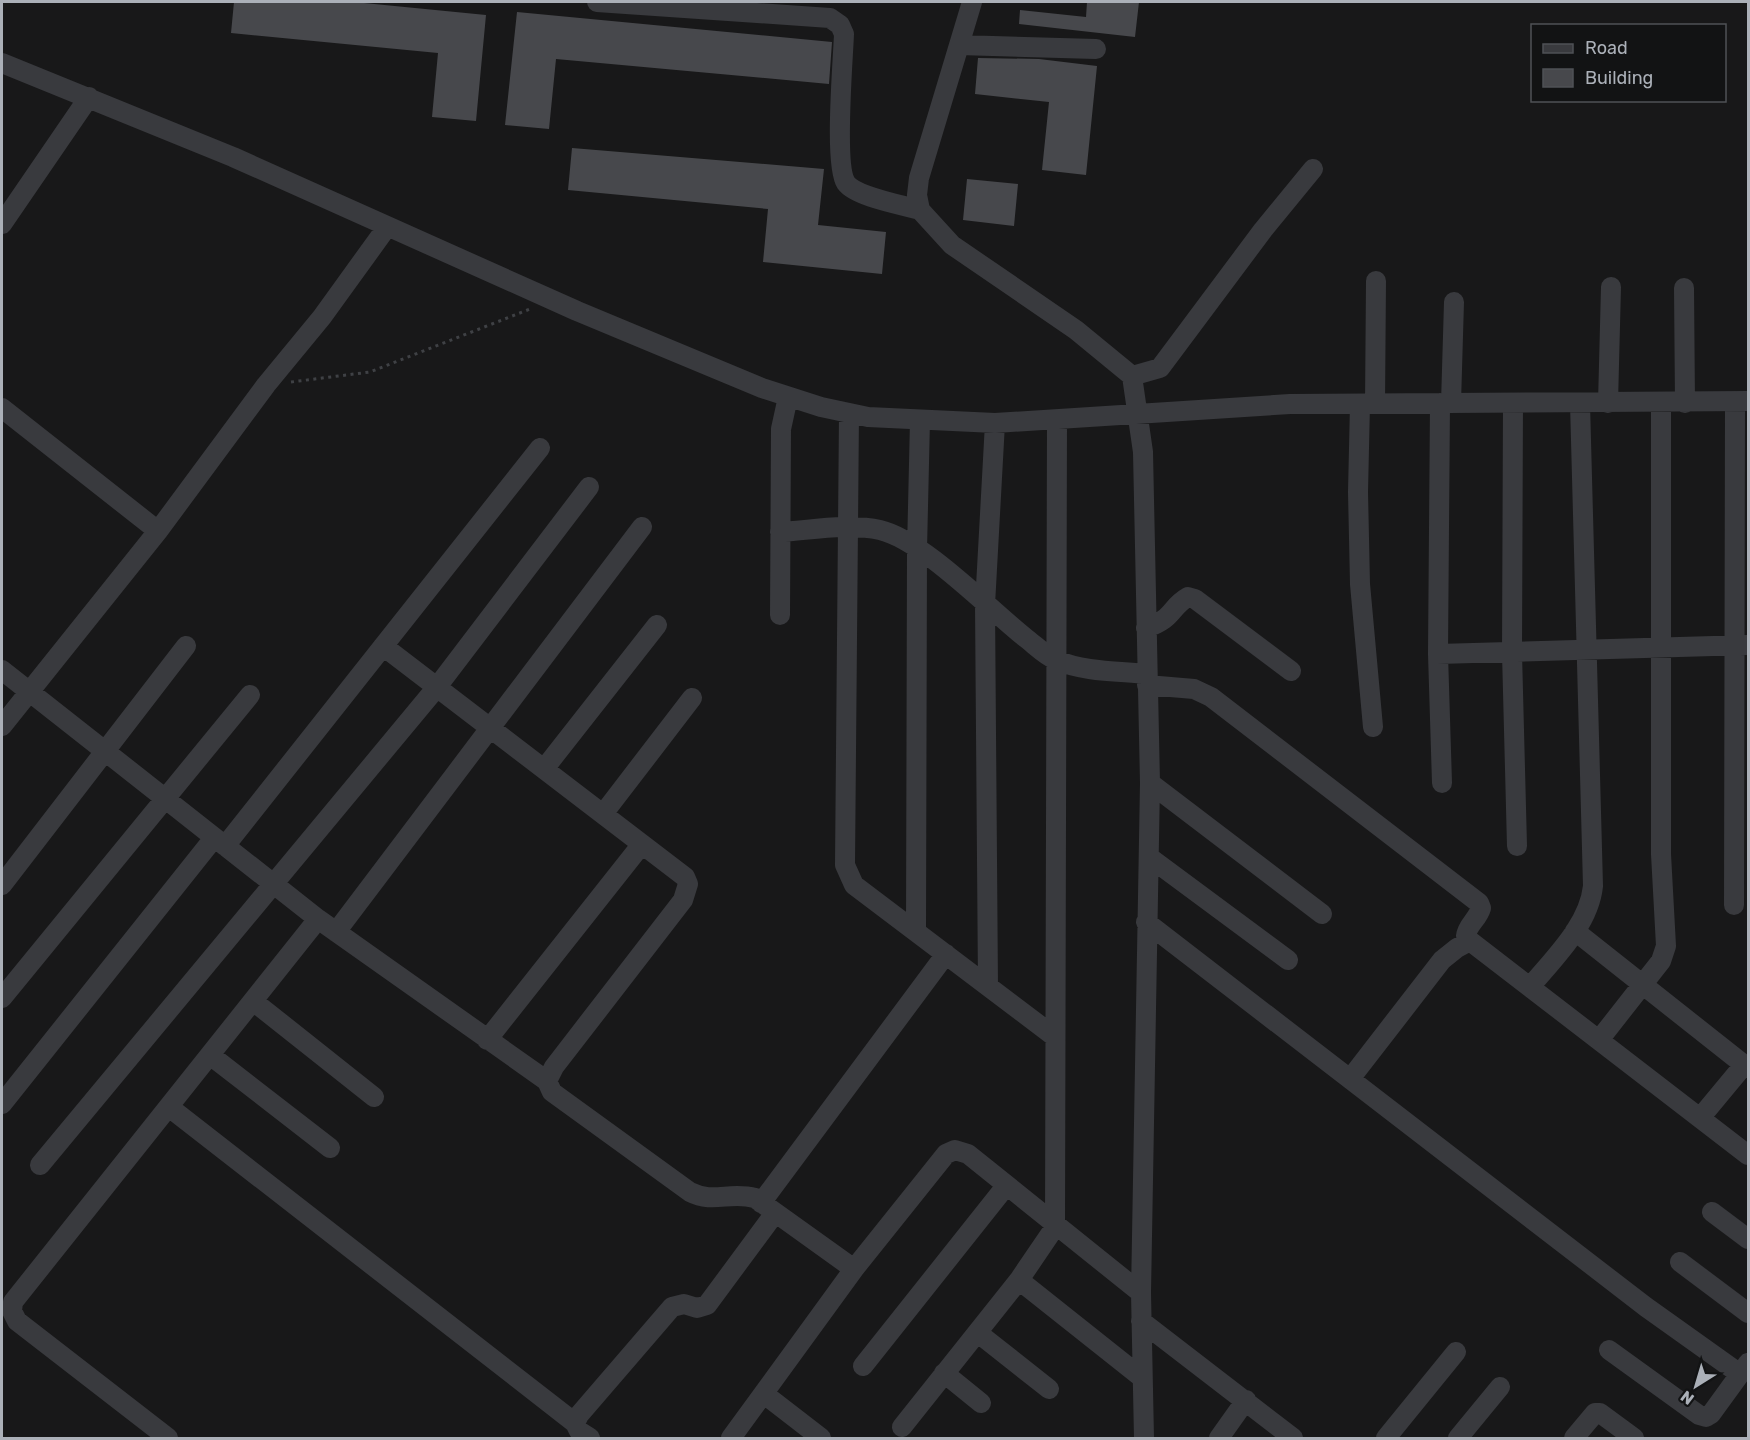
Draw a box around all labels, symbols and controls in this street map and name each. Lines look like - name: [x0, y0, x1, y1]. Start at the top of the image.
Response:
- legend: [1531, 24, 1726, 102]
- text: Road: [1585, 37, 1628, 59]
- text: Building: [1585, 67, 1653, 89]
- north arrow: [1666, 1356, 1726, 1416]
- text: N: [1677, 1387, 1698, 1409]

